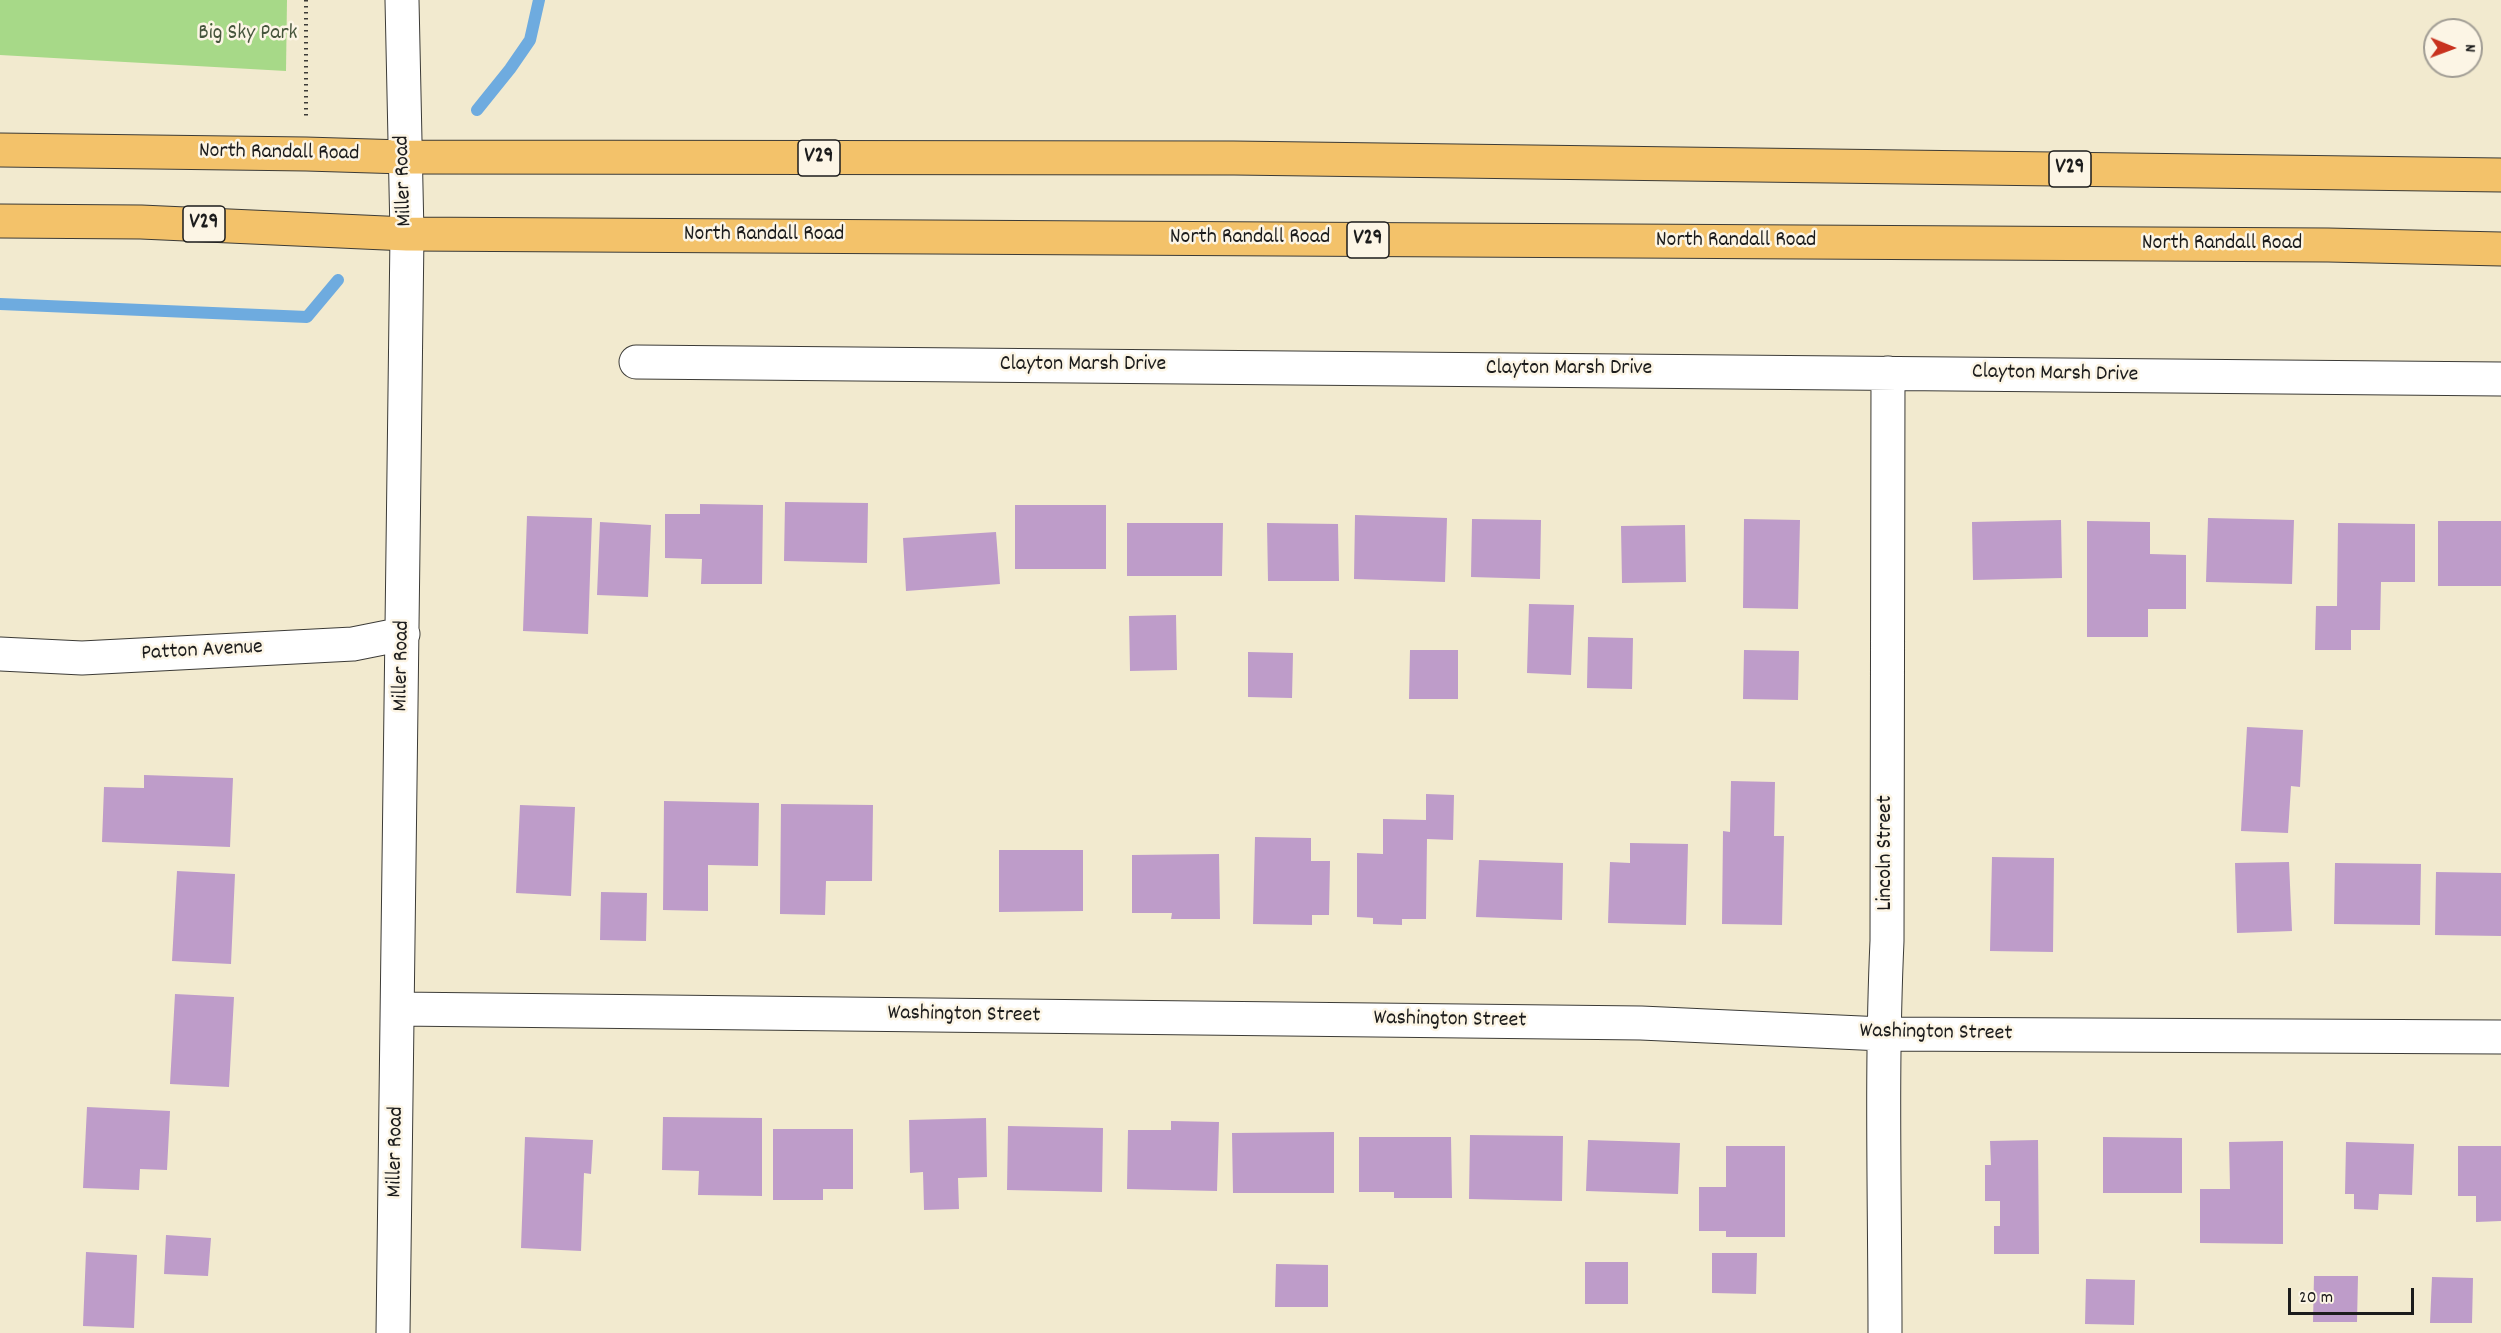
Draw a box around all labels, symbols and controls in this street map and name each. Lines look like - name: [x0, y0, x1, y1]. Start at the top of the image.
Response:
- north arrow: [2423, 18, 2483, 78]
- park label: Big Sky Park: [198, 22, 298, 48]
- text: N: [2458, 44, 2481, 52]
- street label: Miller Road: [390, 135, 420, 227]
- street label: North Randall Road: [199, 139, 359, 169]
- road number: V29: [798, 140, 840, 176]
- road number: V29: [2049, 151, 2091, 187]
- road number: V29: [183, 206, 225, 242]
- road number: V29: [1347, 222, 1389, 258]
- street label: North Randall Road: [684, 223, 844, 249]
- street label: North Randall Road: [1170, 226, 1330, 252]
- street label: North Randall Road: [1656, 229, 1816, 255]
- street label: North Randall Road: [2142, 232, 2302, 258]
- street label: Clayton Marsh Drive: [1000, 353, 1166, 379]
- street label: Clayton Marsh Drive: [1486, 357, 1652, 383]
- street label: Clayton Marsh Drive: [1971, 360, 2139, 390]
- street label: Miller Road: [389, 620, 417, 712]
- street label: Patton Avenue: [141, 636, 263, 668]
- street label: Lincoln Street: [1874, 795, 1900, 911]
- street label: Washington Street: [887, 1001, 1041, 1031]
- street label: Washington Street: [1373, 1006, 1527, 1036]
- street label: Washington Street: [1859, 1019, 2013, 1049]
- street label: Miller Road: [383, 1106, 411, 1198]
- scale bar: [2291, 1276, 2417, 1314]
- text: 20 m: [2299, 1286, 2333, 1311]

